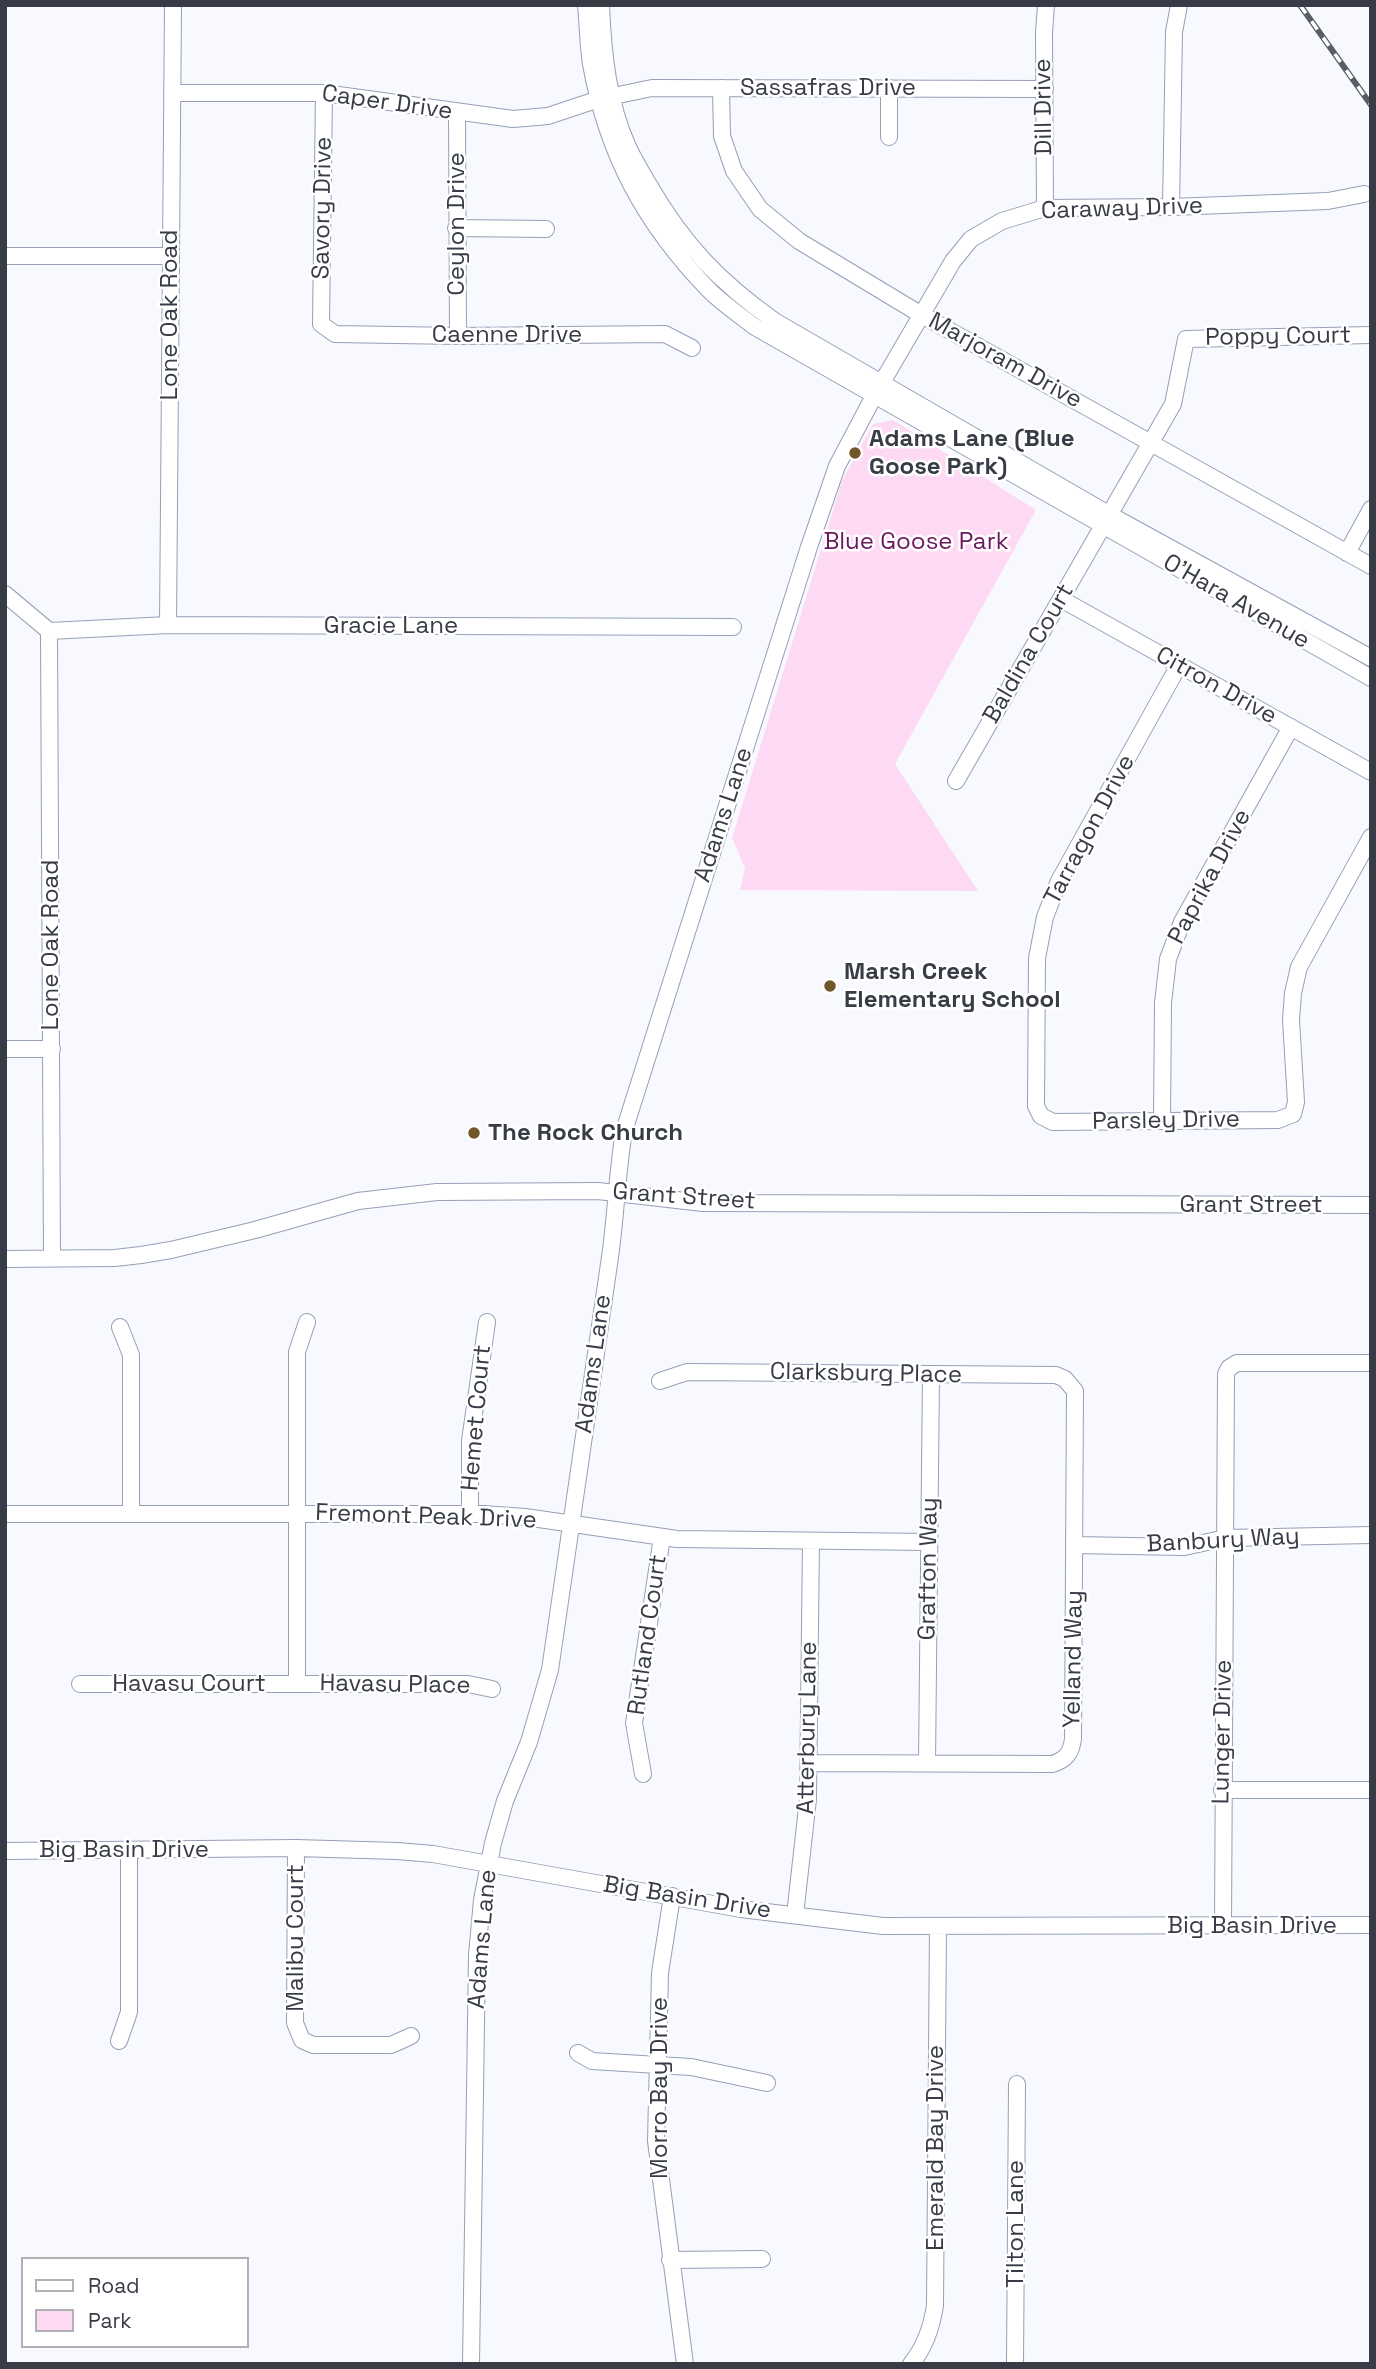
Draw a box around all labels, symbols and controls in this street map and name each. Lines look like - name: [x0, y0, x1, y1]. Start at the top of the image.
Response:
- street label: Dill Drive: [1029, 58, 1059, 156]
- street label: Sassafras Drive: [740, 74, 916, 102]
- street label: Caper Drive: [320, 80, 454, 126]
- street label: Savory Drive: [307, 136, 339, 280]
- street label: Ceylon Drive: [443, 152, 471, 296]
- street label: Caraway Drive: [1040, 192, 1204, 226]
- street label: Lone Oak Road: [156, 230, 184, 400]
- street label: Marjoram Drive: [923, 307, 1087, 415]
- street label: Caenne Drive: [432, 321, 582, 349]
- street label: Poppy Court: [1205, 321, 1351, 353]
- place label: Adams Lane (Blue Goose Park): [869, 425, 1075, 481]
- marker: Adams Lane (Blue Goose Park): [847, 445, 863, 461]
- park label: Blue Goose Park: [823, 528, 1009, 556]
- street label: O'Hara Avenue: [1157, 548, 1315, 656]
- street label: Baldina Court: [977, 579, 1081, 729]
- street label: Gracie Lane: [324, 612, 458, 640]
- street label: Citron Drive: [1150, 641, 1282, 731]
- street label: Adams Lane: [689, 744, 759, 886]
- street label: Tarragon Drive: [1038, 750, 1142, 910]
- street label: Paprika Drive: [1162, 805, 1258, 949]
- street label: Lone Oak Road: [37, 860, 65, 1030]
- place label: Marsh Creek Elementary School: [844, 958, 1061, 1014]
- marker: Marsh Creek Elementary School: [822, 978, 838, 994]
- street label: Parsley Drive: [1092, 1105, 1240, 1137]
- place label: The Rock Church: [488, 1119, 683, 1147]
- marker: The Rock Church: [466, 1125, 482, 1141]
- street label: Grant Street: [612, 1178, 756, 1216]
- street label: Grant Street: [1179, 1191, 1323, 1219]
- street label: Adams Lane: [570, 1293, 618, 1435]
- street label: Hemet Court: [456, 1344, 498, 1492]
- street label: Clarksburg Place: [770, 1358, 962, 1390]
- street label: Grafton Way: [913, 1497, 945, 1641]
- street label: Fremont Peak Drive: [315, 1499, 537, 1535]
- street label: Banbury Way: [1146, 1523, 1300, 1559]
- street label: Rutland Court: [622, 1553, 674, 1717]
- street label: Yelland Way: [1058, 1590, 1090, 1728]
- street label: Atterbury Lane: [792, 1641, 824, 1815]
- street label: Lunger Drive: [1207, 1659, 1239, 1805]
- street label: Havasu Place: [319, 1669, 471, 1701]
- street label: Havasu Court: [112, 1670, 266, 1698]
- street label: Big Basin Drive: [39, 1836, 209, 1864]
- street label: Malibu Court: [282, 1864, 310, 2012]
- street label: Adams Lane: [463, 1868, 503, 2010]
- street label: Big Basin Drive: [601, 1870, 773, 1926]
- street label: Big Basin Drive: [1167, 1912, 1337, 1940]
- street label: Morro Bay Drive: [646, 1997, 674, 2179]
- street label: Emerald Bay Drive: [922, 2045, 950, 2251]
- street label: Tilton Lane: [1002, 2160, 1030, 2288]
- legend: [21, 2257, 248, 2348]
- text: Road: [88, 2272, 140, 2299]
- text: Park: [88, 2307, 132, 2334]

